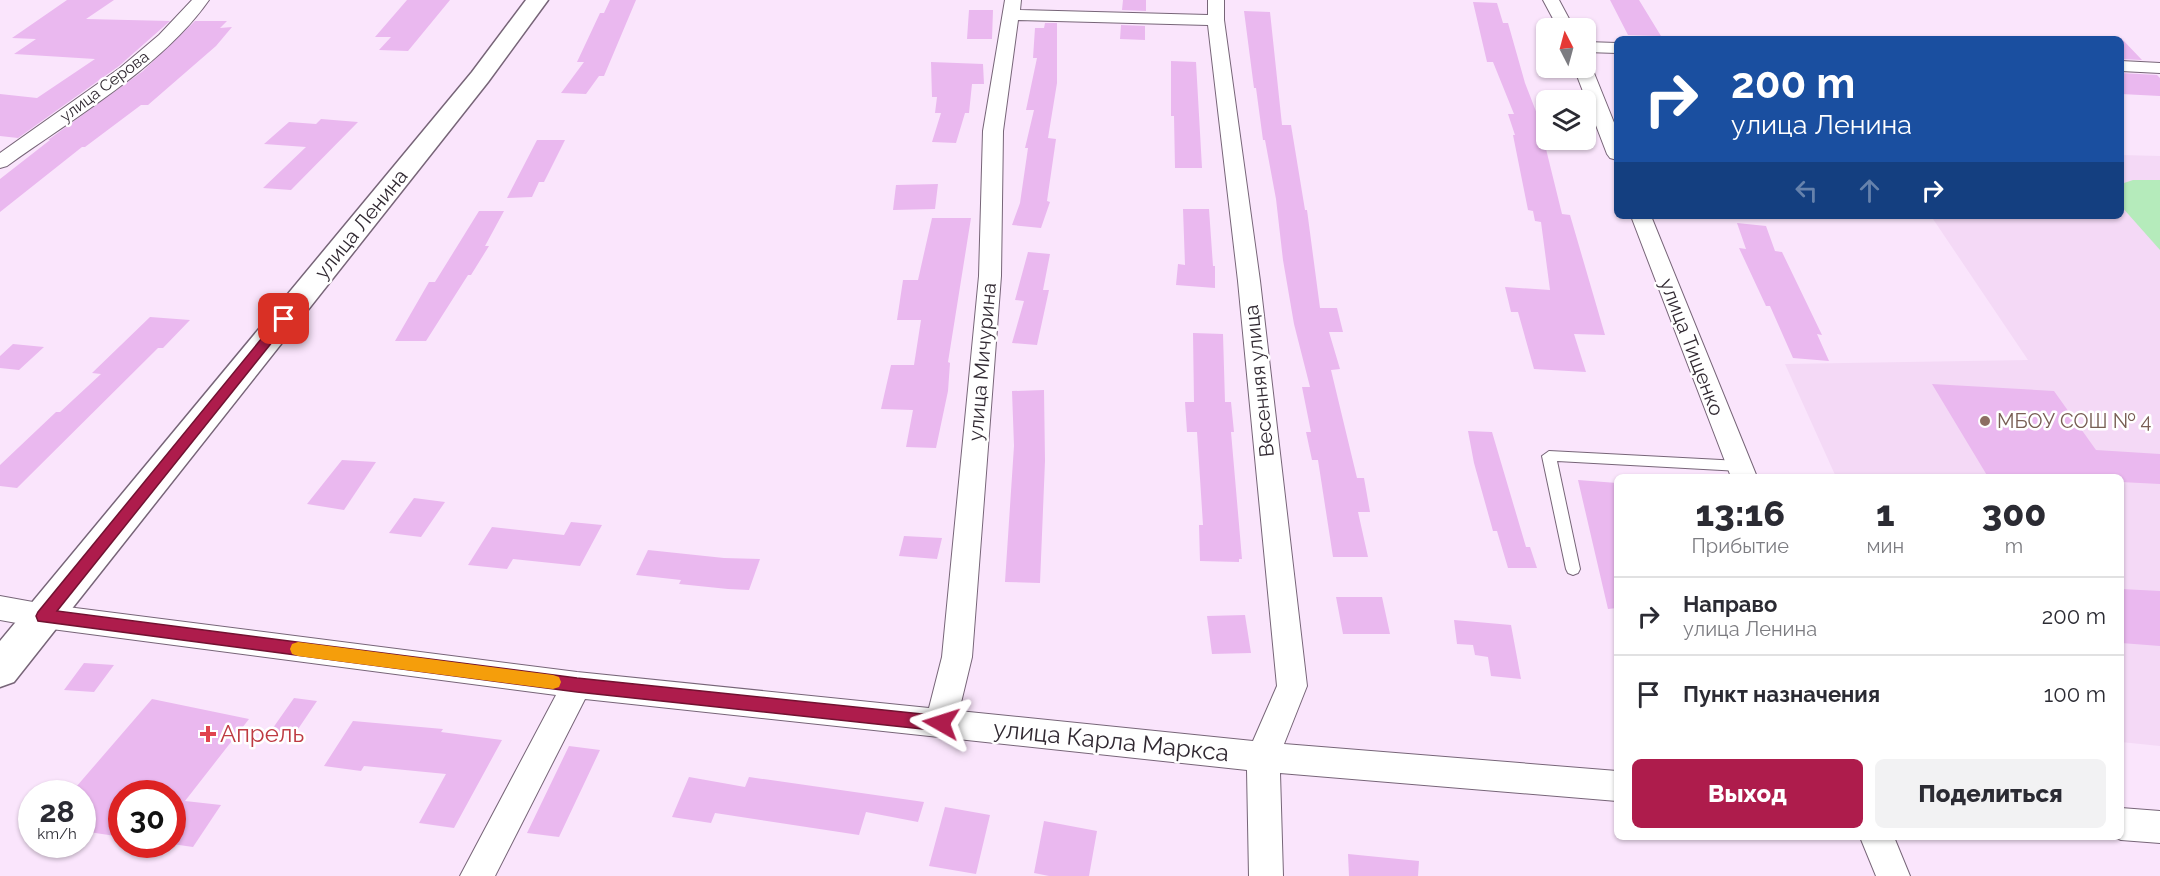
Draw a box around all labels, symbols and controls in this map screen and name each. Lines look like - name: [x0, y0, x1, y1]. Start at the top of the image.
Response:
- north arrow: [1536, 18, 1596, 78]
- map controls: [1536, 18, 1596, 150]
- street label: улица Серова: [56, 47, 153, 126]
- text: 200 m: [1731, 59, 1855, 108]
- icon: right: [1632, 60, 1710, 138]
- button: layers: [1536, 90, 1596, 150]
- text: улица Ленина: [1731, 109, 1912, 140]
- street label: улица Ленина: [309, 164, 413, 284]
- icon: left: [1790, 174, 1823, 207]
- icon: ahead: [1853, 174, 1886, 207]
- icon: right: [1916, 174, 1949, 207]
- street label: улица Тищенко: [1655, 275, 1729, 419]
- street label: улица Мичурина: [963, 282, 1001, 442]
- pin: [258, 293, 309, 344]
- icon: arrive: [267, 302, 300, 335]
- street label: Весенняя улица: [1239, 304, 1279, 458]
- place label: МБОУ СОШ № 4: [1997, 409, 2152, 433]
- marker: МБОУ СОШ № 4: [1978, 414, 1992, 428]
- text: 13:16: [1696, 492, 1785, 534]
- text: 1: [1876, 492, 1895, 534]
- text: 300: [1982, 492, 2046, 534]
- text: Прибытие: [1692, 534, 1789, 558]
- text: мин: [1867, 534, 1904, 558]
- text: m: [2005, 534, 2023, 558]
- text: Направо: [1683, 591, 1777, 617]
- icon: right: [1632, 600, 1665, 633]
- text: 200 m: [2042, 603, 2106, 629]
- text: улица Ленина: [1683, 617, 1817, 641]
- icon: arrive: [1632, 678, 1665, 711]
- text: Пункт назначения: [1683, 681, 1880, 707]
- text: 100 m: [2044, 681, 2106, 707]
- position arrow: [909, 691, 973, 755]
- street label: улица Карла Маркса: [992, 714, 1230, 767]
- place label: Апрель: [220, 719, 304, 748]
- marker: Апрель: [201, 727, 215, 741]
- button: Выход: [1632, 759, 1863, 828]
- button: Поделиться: [1875, 759, 2106, 828]
- speed limit sign: 30: [108, 780, 186, 858]
- text: 28: [39, 794, 75, 829]
- text: km/h: [37, 825, 77, 843]

